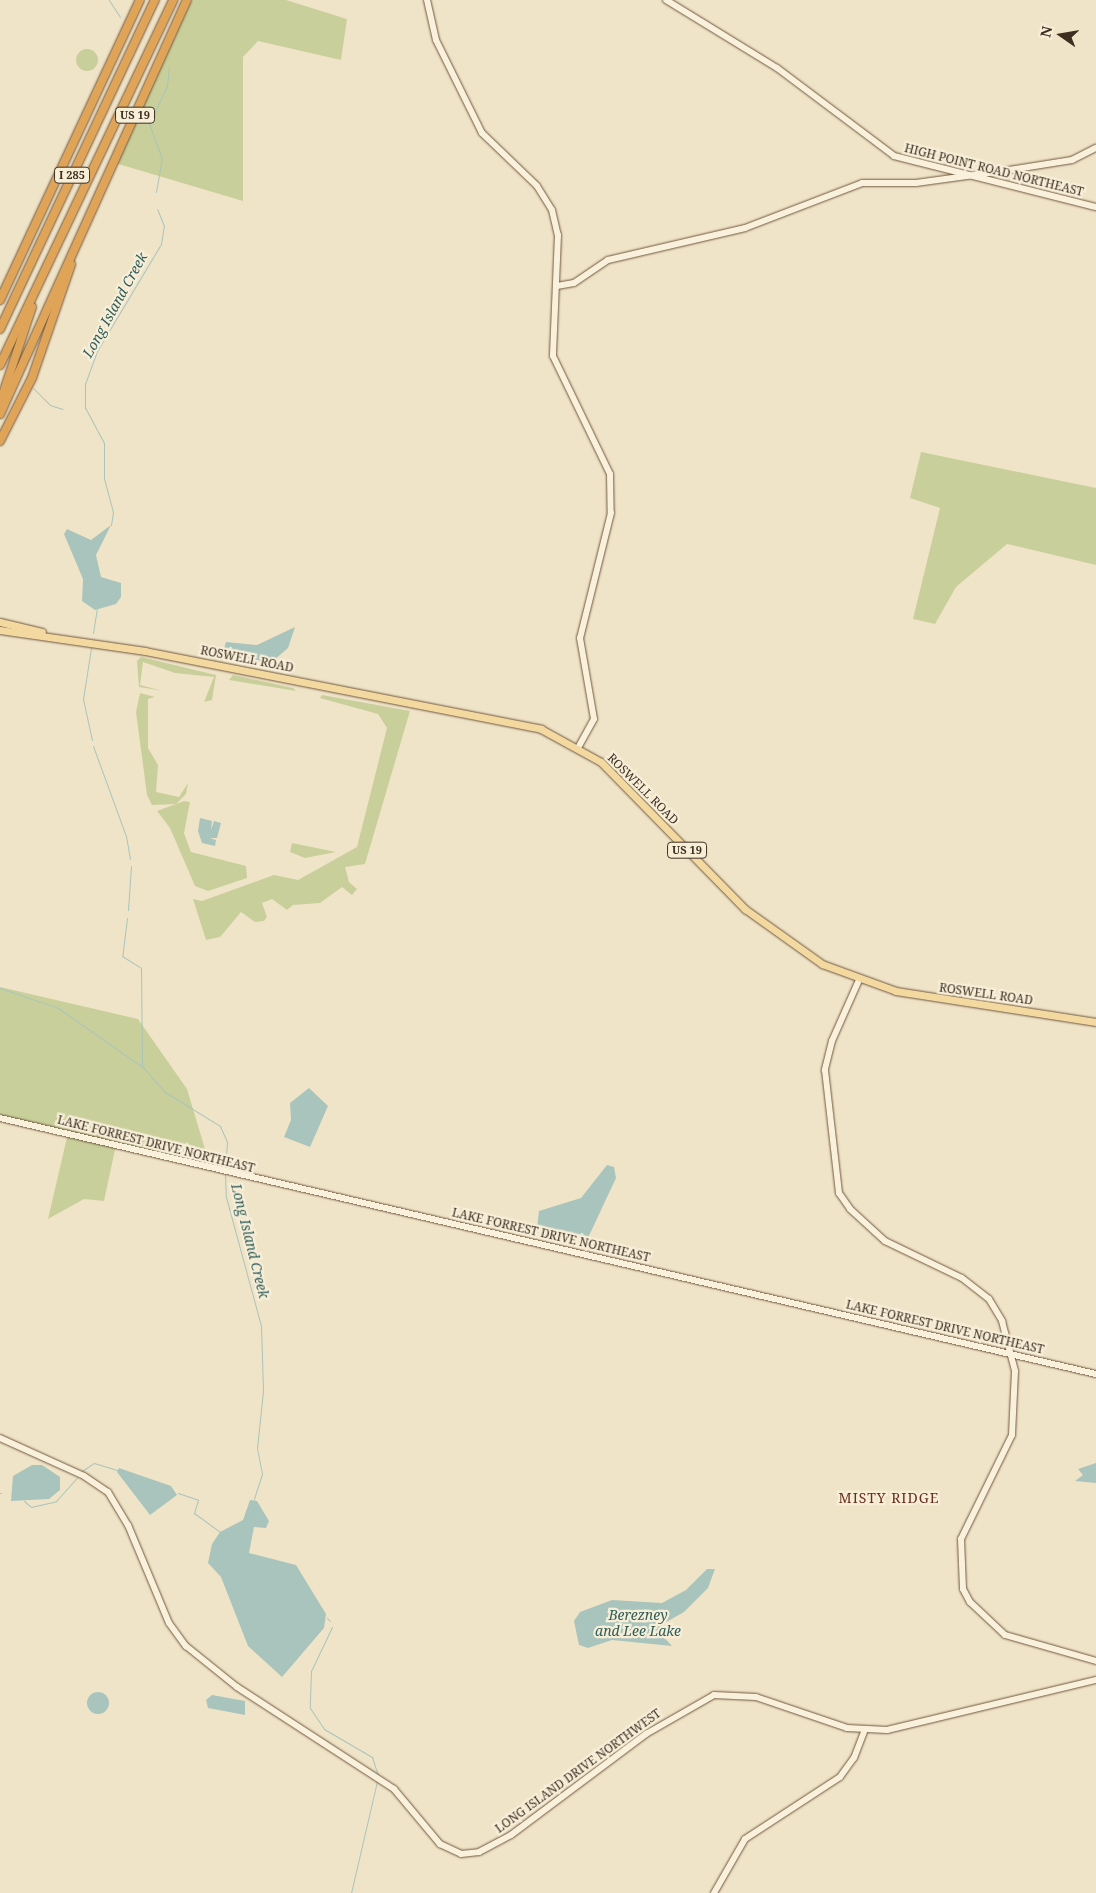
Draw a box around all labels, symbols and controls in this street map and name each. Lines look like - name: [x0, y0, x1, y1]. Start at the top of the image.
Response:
- north arrow: [1036, 10, 1086, 60]
- text: N: [1035, 24, 1056, 39]
- road number: US 19: [115, 106, 155, 124]
- street label: HIGH POINT ROAD NORTHEAST: [903, 141, 1085, 199]
- road number: I 285: [53, 166, 91, 184]
- water label: Long Island Creek: [79, 250, 151, 360]
- street label: ROSWELL ROAD: [199, 643, 295, 675]
- street label: ROSWELL ROAD: [605, 751, 681, 827]
- road number: US 19: [667, 842, 707, 858]
- street label: ROSWELL ROAD: [938, 980, 1034, 1008]
- street label: LAKE FORREST DRIVE NORTHEAST: [56, 1112, 256, 1176]
- water label: Long Island Creek: [228, 1182, 272, 1300]
- street label: LAKE FORREST DRIVE NORTHEAST: [451, 1205, 651, 1265]
- street label: LAKE FORREST DRIVE NORTHEAST: [845, 1297, 1045, 1357]
- district label: MISTY RIDGE: [837, 1490, 941, 1506]
- water label: Berezney and Lee Lake: [595, 1607, 681, 1640]
- street label: LONG ISLAND DRIVE NORTHWEST: [492, 1706, 664, 1836]

